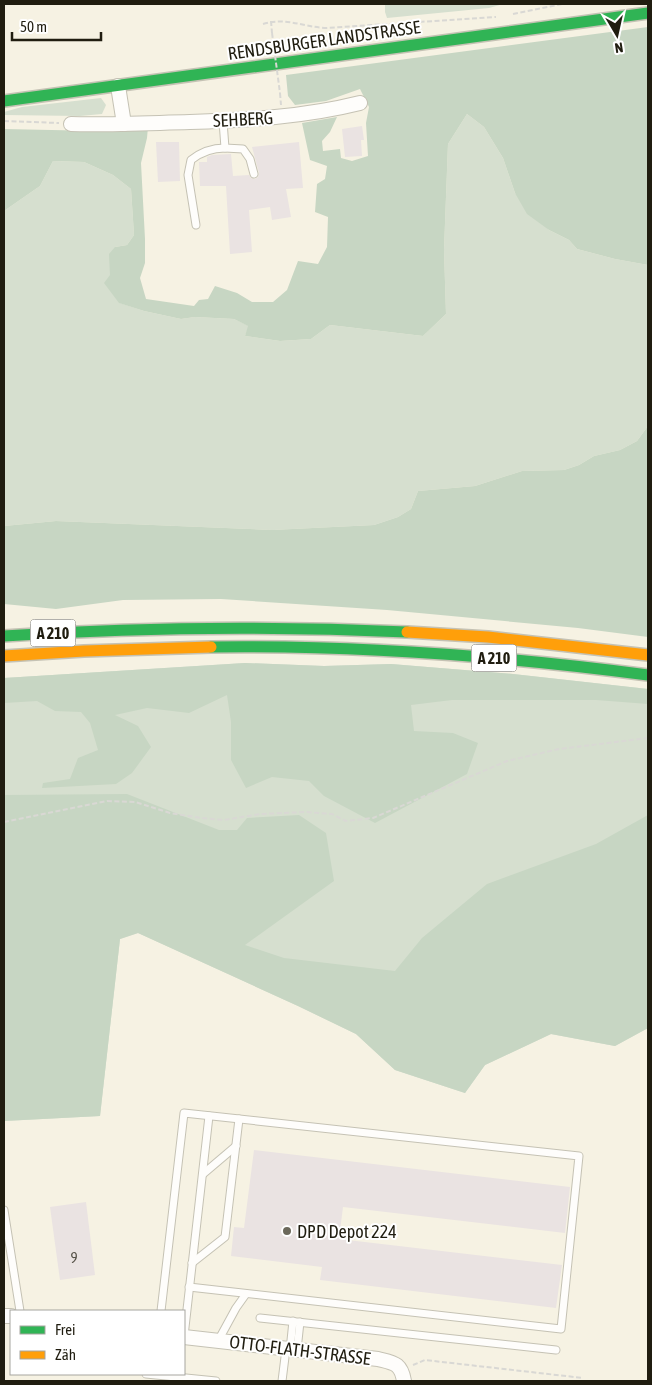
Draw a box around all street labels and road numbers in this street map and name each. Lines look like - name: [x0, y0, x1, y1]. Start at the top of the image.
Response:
- street label: RENDSBURGER LANDSTRASSE: [226, 16, 422, 64]
- street label: SEHBERG: [212, 107, 274, 131]
- road number: A 210: [30, 620, 76, 646]
- road number: A 210: [472, 644, 516, 671]
- street label: OTTO-FLATH-STRASSE: [228, 1331, 372, 1369]

